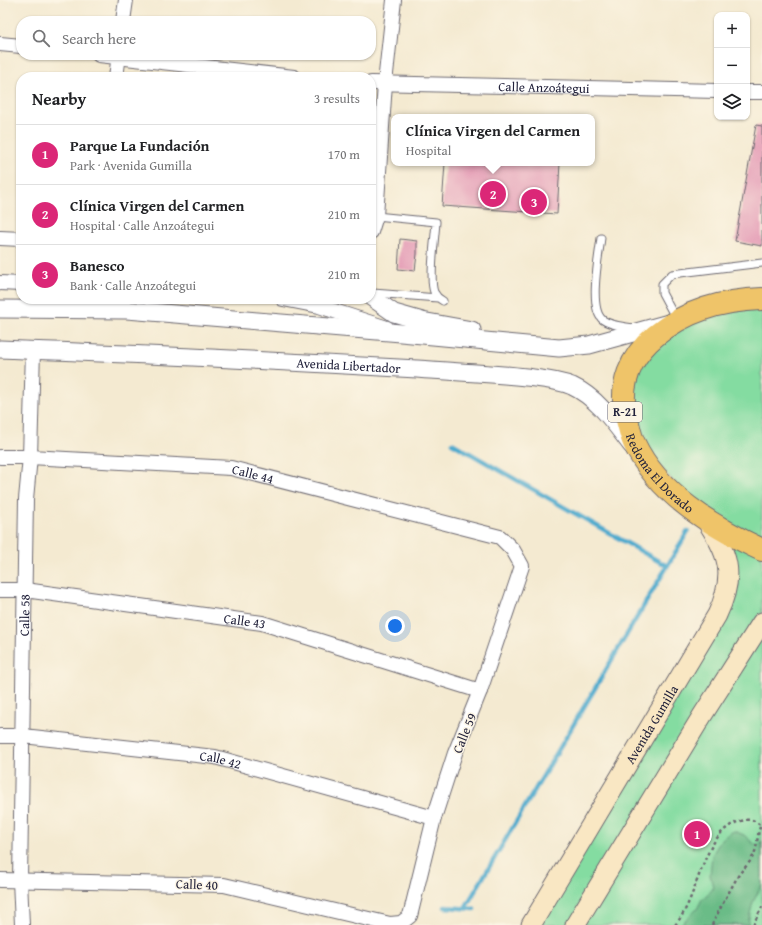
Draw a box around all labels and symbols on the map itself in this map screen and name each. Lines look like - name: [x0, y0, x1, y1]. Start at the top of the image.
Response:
- street label: Calle Anzoátegui: [498, 77, 590, 98]
- pin: 2: [480, 179, 506, 209]
- pin: 3: [521, 187, 547, 217]
- street label: Avenida Libertador: [296, 353, 402, 378]
- road number: R-21: [608, 402, 642, 422]
- street label: Redoma El Dorado: [621, 431, 698, 518]
- street label: Calle 44: [230, 460, 276, 489]
- street label: Calle 58: [15, 594, 35, 636]
- street label: Calle 43: [223, 609, 268, 634]
- your location: [385, 616, 405, 636]
- street label: Avenida Gumilla: [621, 681, 683, 768]
- street label: Calle 59: [448, 710, 481, 756]
- street label: Calle 42: [199, 746, 243, 774]
- pin: 1: [684, 819, 710, 849]
- street label: Calle 40: [176, 874, 218, 895]

